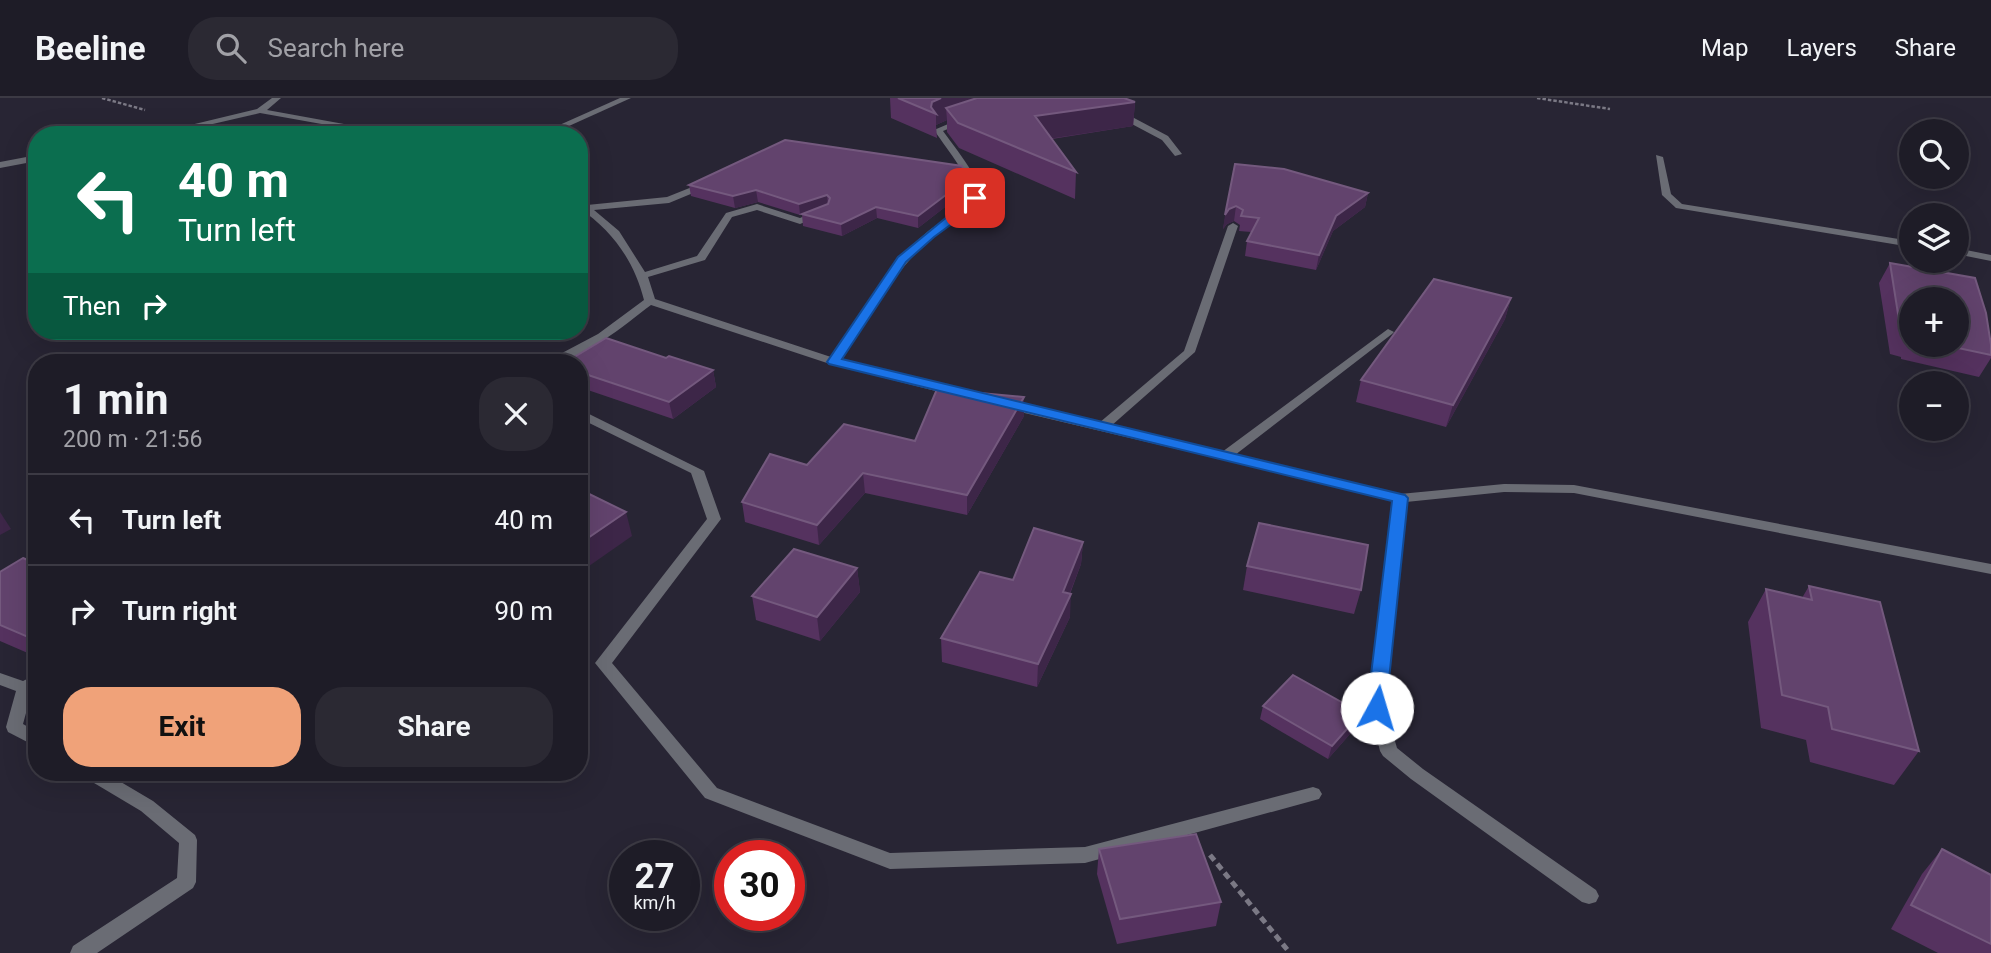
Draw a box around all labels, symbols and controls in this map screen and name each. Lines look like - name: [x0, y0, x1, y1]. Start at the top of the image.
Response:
- search box: [188, 17, 678, 80]
- text: Beeline: [35, 29, 146, 68]
- icon: search: [212, 29, 250, 67]
- text: Search here: [268, 33, 404, 63]
- text: Map: [1701, 34, 1749, 62]
- text: Layers: [1787, 34, 1857, 62]
- text: Share: [1895, 34, 1956, 62]
- map controls: [1899, 119, 1969, 441]
- button: search: [1899, 119, 1969, 189]
- text: 40 m: [178, 152, 289, 209]
- icon: left: [63, 154, 154, 245]
- pin: [945, 168, 1005, 228]
- icon: arrive: [956, 179, 994, 217]
- button: layers: [1899, 203, 1969, 273]
- text: Turn left: [178, 211, 296, 249]
- icon: right: [135, 287, 173, 325]
- button: +: [1899, 287, 1969, 357]
- text: Then: [63, 291, 121, 321]
- button: −: [1899, 371, 1969, 441]
- text: 1 min: [63, 375, 169, 424]
- button: close: [479, 377, 553, 451]
- text: 200 m · 21:56: [63, 426, 202, 453]
- icon: left: [63, 501, 101, 539]
- text: Turn left: [122, 505, 221, 535]
- text: 40 m: [495, 505, 553, 535]
- icon: right: [63, 592, 101, 630]
- text: Turn right: [122, 596, 237, 626]
- text: 90 m: [495, 596, 553, 626]
- position arrow: [1340, 671, 1414, 745]
- button: Exit: [63, 687, 301, 767]
- button: Share: [315, 687, 553, 767]
- speed limit sign: 30: [714, 840, 805, 931]
- text: 27: [634, 856, 675, 897]
- text: km/h: [633, 892, 676, 913]

